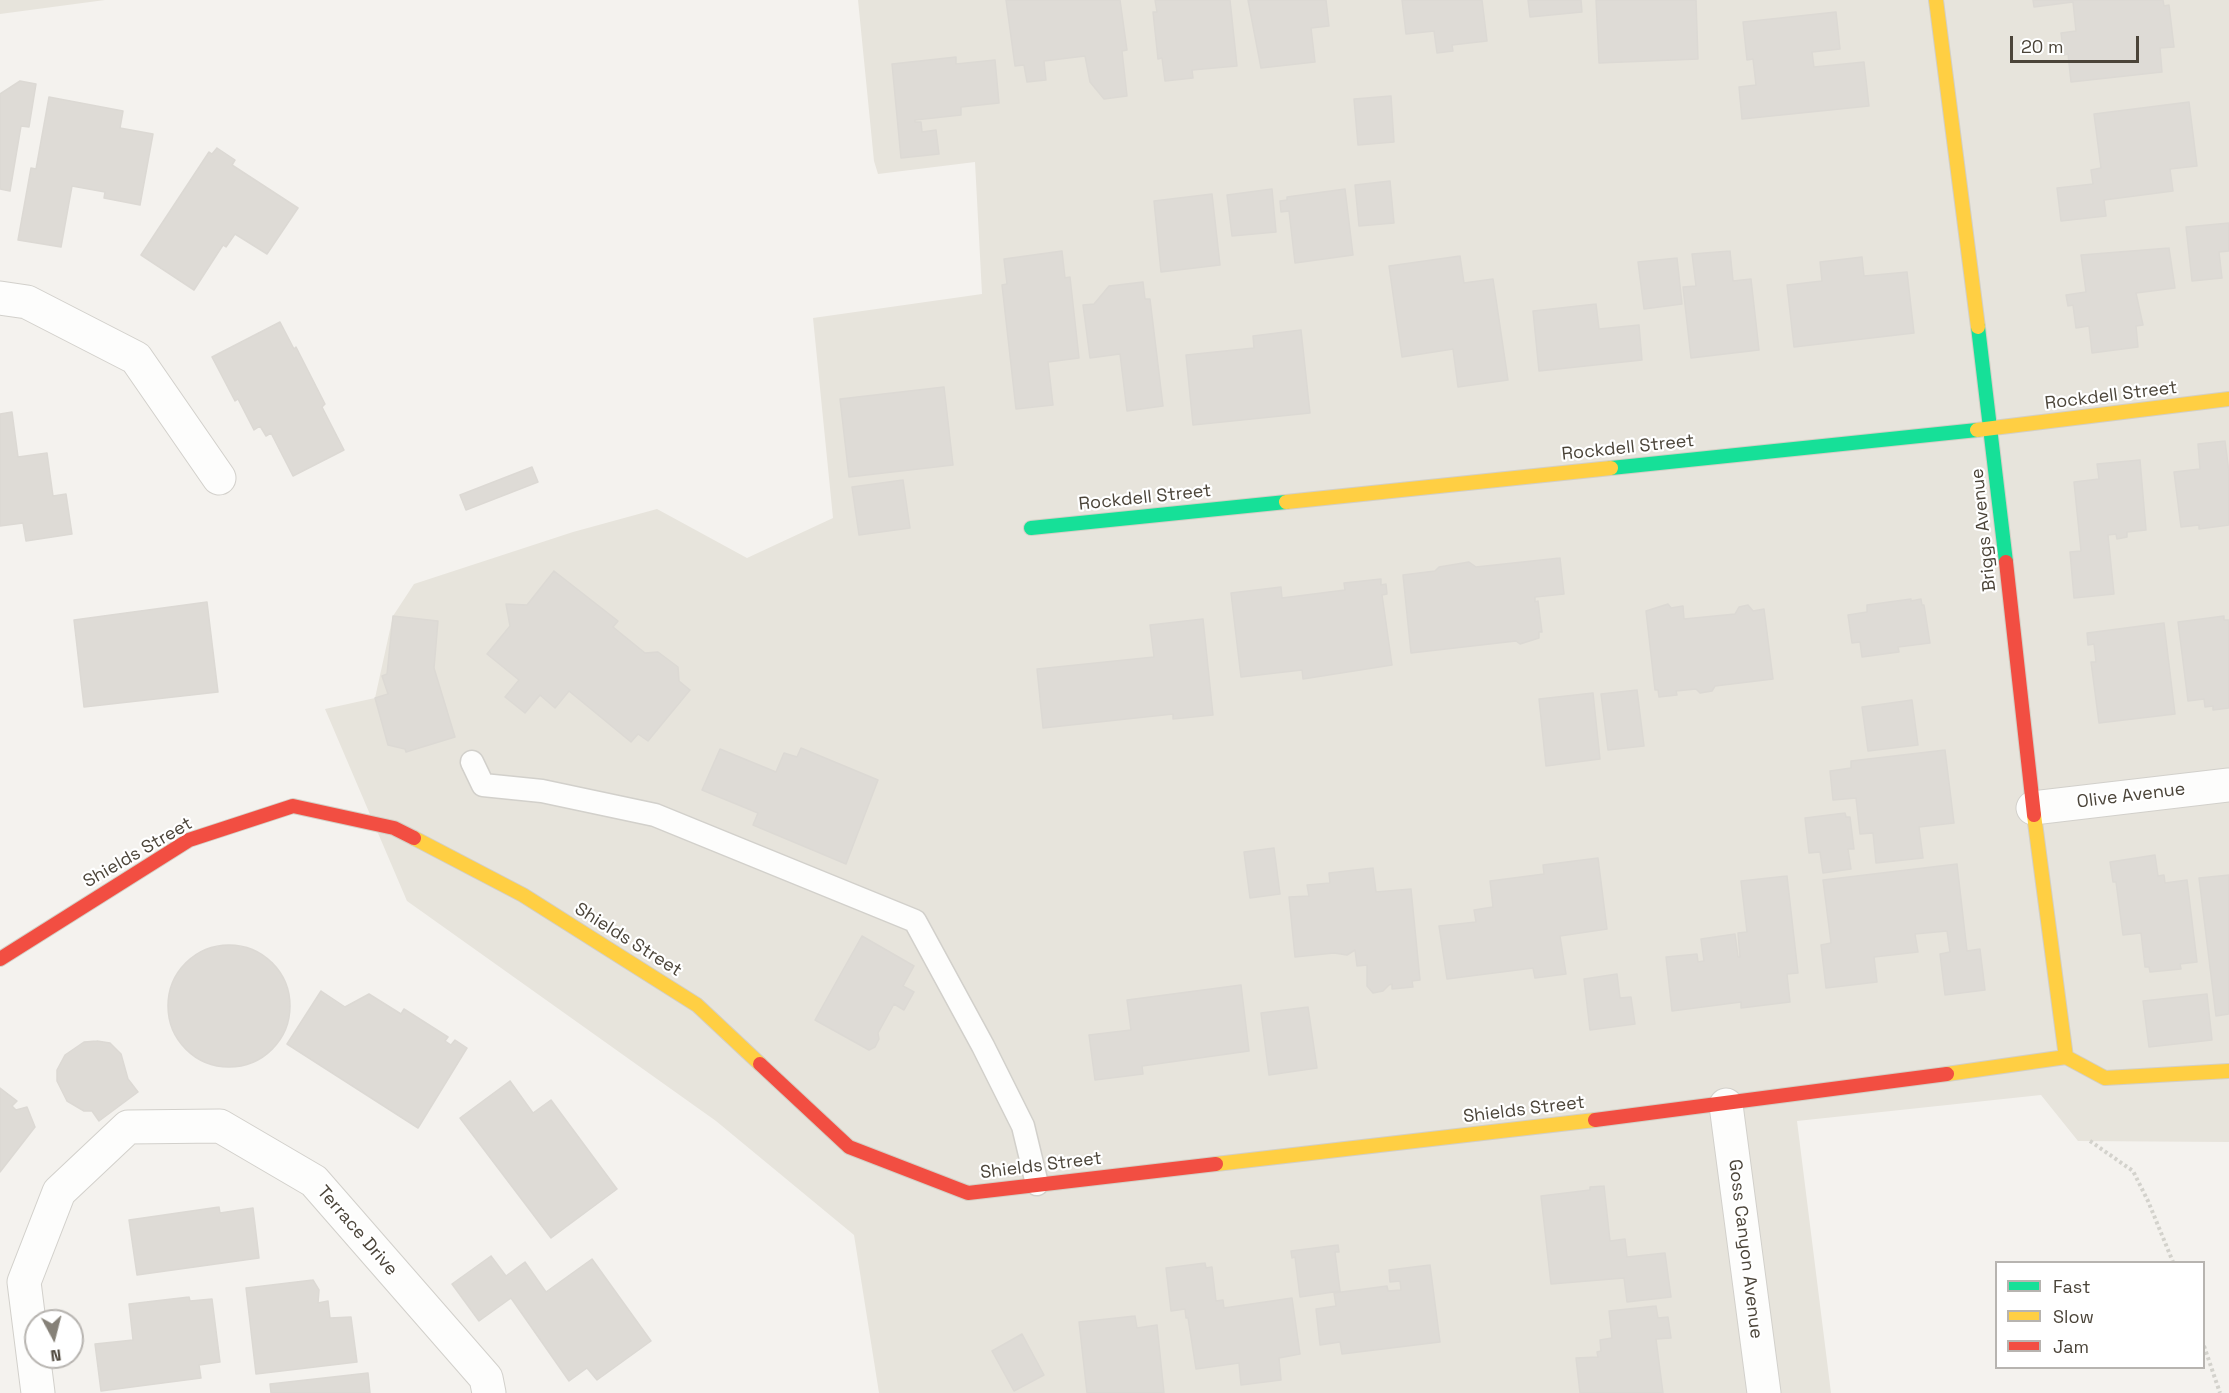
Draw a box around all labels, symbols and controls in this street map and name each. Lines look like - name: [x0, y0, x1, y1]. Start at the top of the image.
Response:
- scale bar: [2013, 24, 2142, 62]
- text: 20 m: [2021, 35, 2064, 58]
- street label: Rockdell Street: [2044, 377, 2178, 415]
- street label: Rockdell Street: [1561, 430, 1695, 466]
- street label: Briggs Avenue: [1967, 467, 2001, 593]
- street label: Rockdell Street: [1078, 480, 1212, 516]
- street label: Olive Avenue: [2076, 779, 2186, 813]
- street label: Shields Street: [80, 813, 196, 893]
- street label: Shields Street: [570, 898, 686, 982]
- street label: Shields Street: [1462, 1092, 1586, 1128]
- street label: Shields Street: [979, 1148, 1103, 1184]
- street label: Goss Canyon Avenue: [1723, 1158, 1767, 1340]
- street label: Terrace Drive: [312, 1182, 402, 1280]
- legend: [1995, 1261, 2205, 1369]
- text: Fast: [2053, 1275, 2090, 1298]
- text: Slow: [2053, 1305, 2094, 1328]
- north arrow: [24, 1309, 84, 1369]
- text: Jam: [2053, 1335, 2089, 1358]
- text: N: [49, 1344, 63, 1366]

